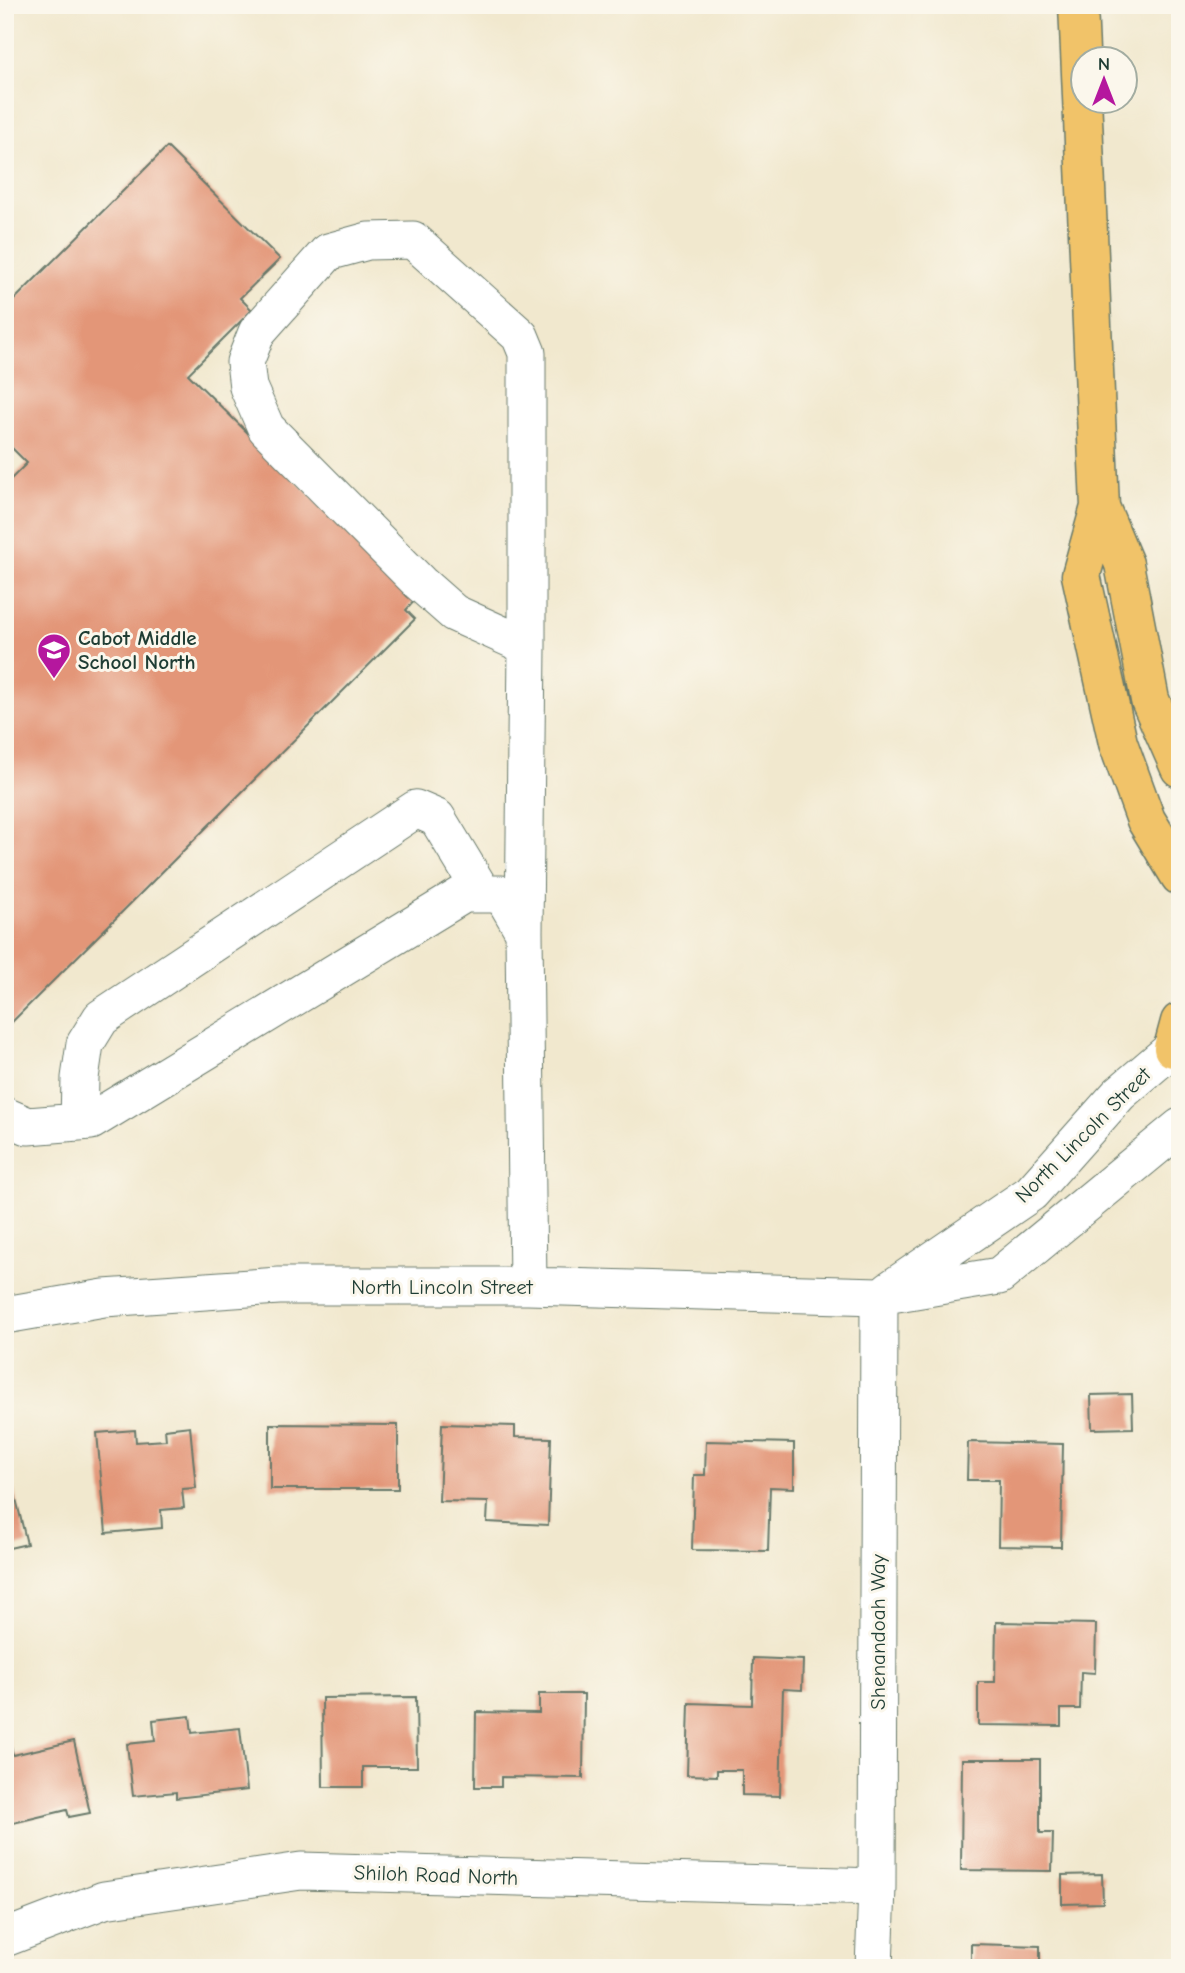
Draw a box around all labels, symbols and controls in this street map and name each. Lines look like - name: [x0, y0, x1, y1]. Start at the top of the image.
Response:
- north arrow: [1070, 46, 1140, 116]
- text: N: [1098, 53, 1110, 75]
- place label: Cabot Middle School North: [78, 626, 197, 674]
- school or university icon: Cabot Middle School North: [35, 631, 73, 680]
- street label: North Lincoln Street: [1010, 1062, 1156, 1208]
- street label: North Lincoln Street: [351, 1275, 534, 1299]
- street label: Shenandoah Way: [866, 1554, 890, 1710]
- street label: Shiloh Road North: [353, 1860, 519, 1890]

